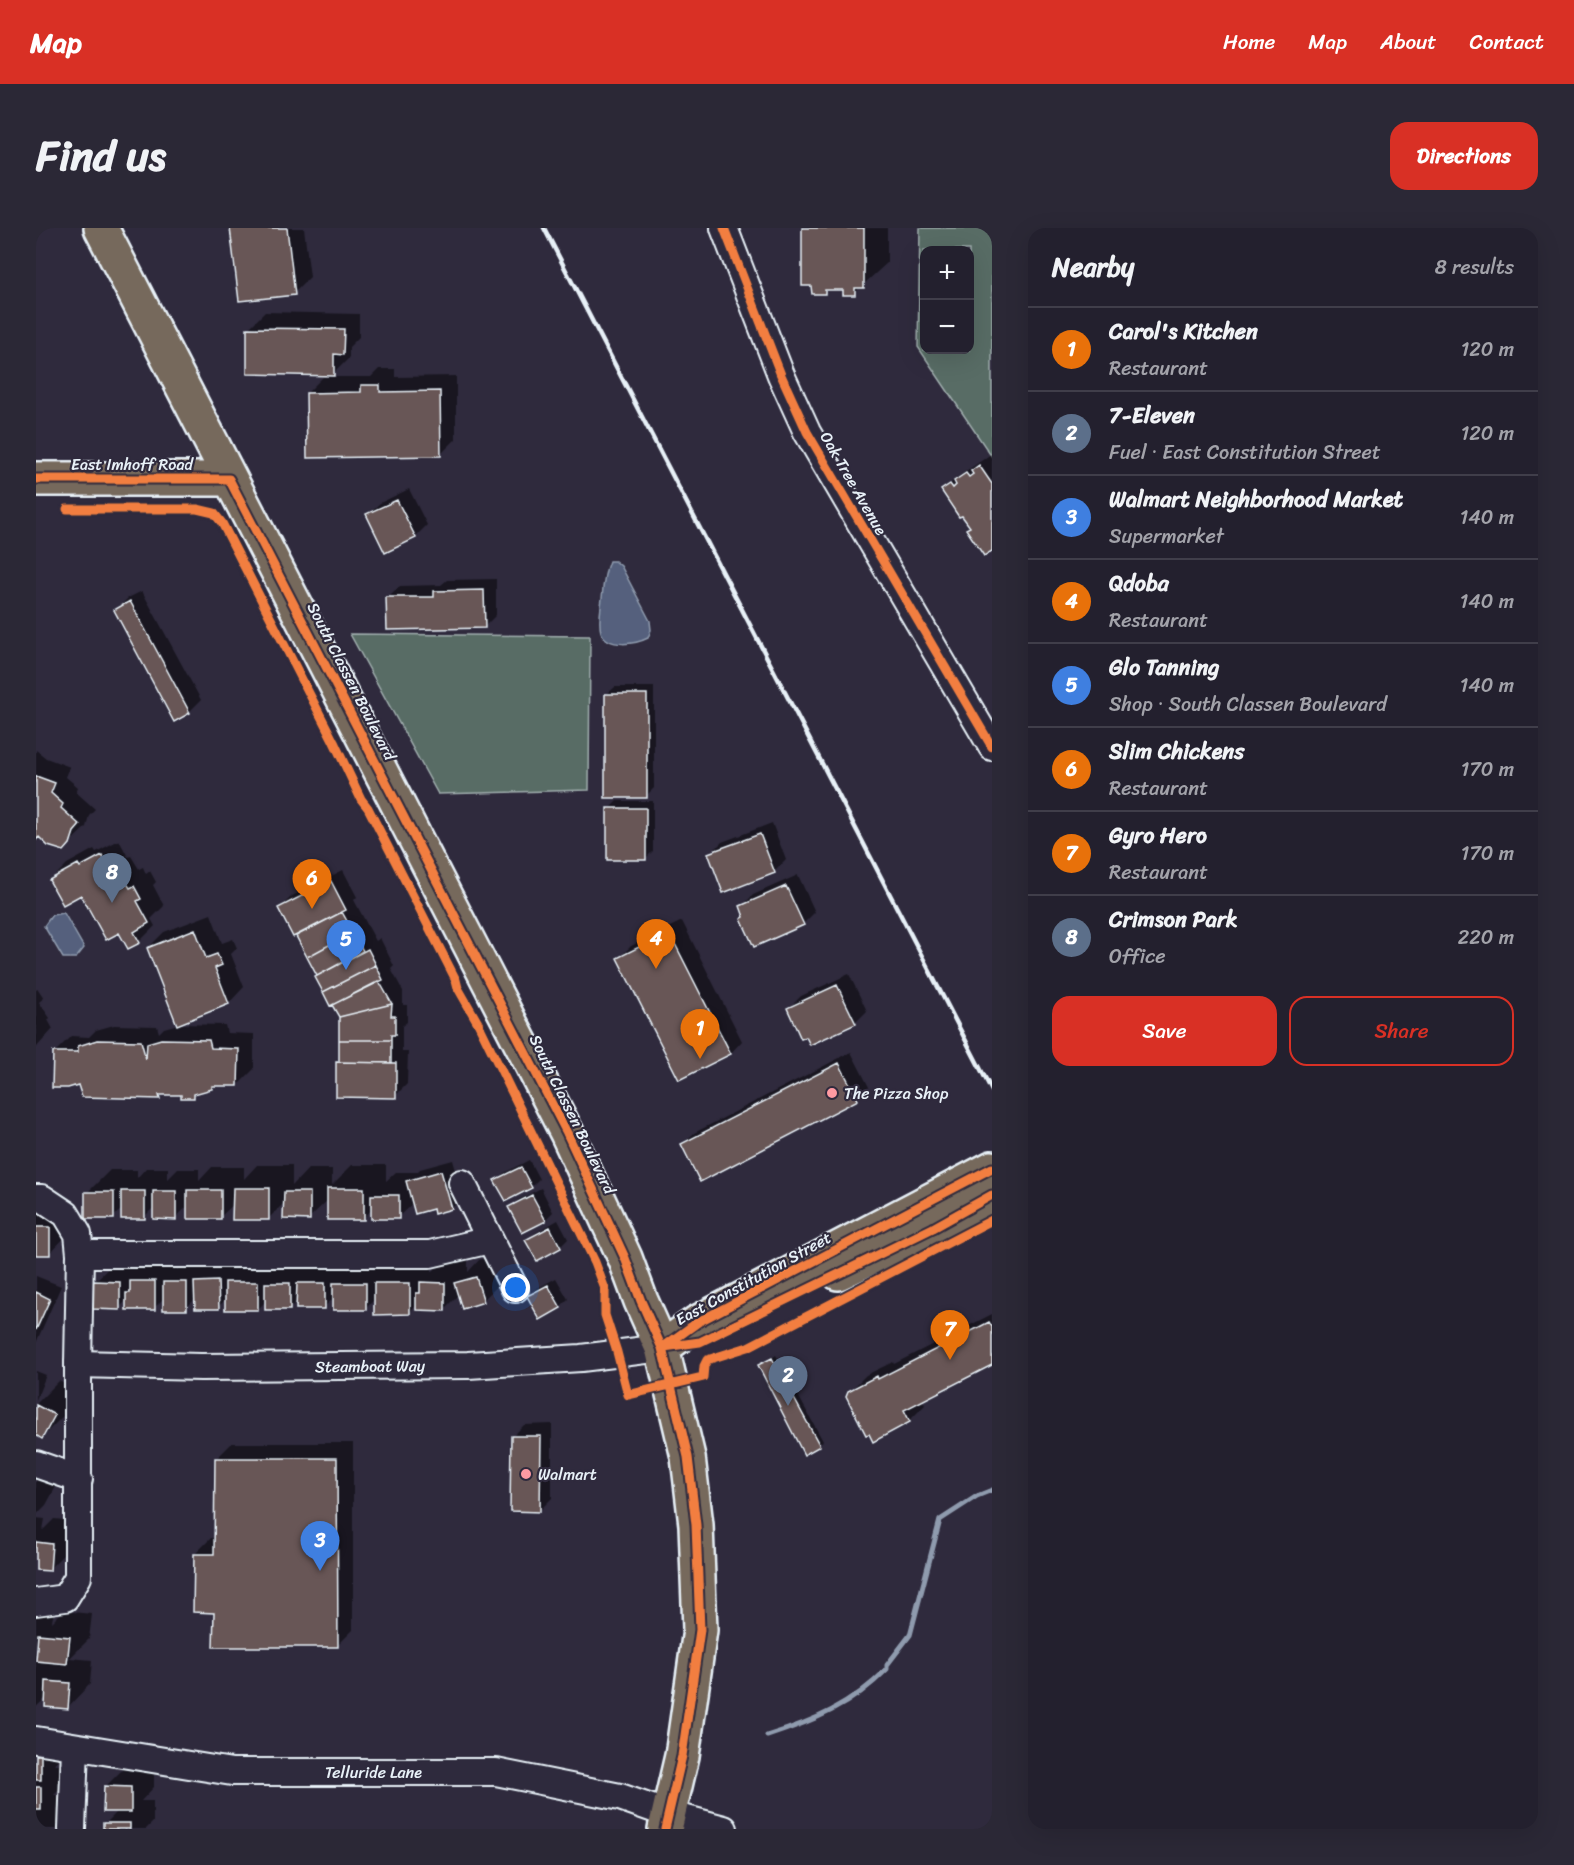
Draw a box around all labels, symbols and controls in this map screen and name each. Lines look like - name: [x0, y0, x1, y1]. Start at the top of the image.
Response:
- text: Map: [30, 18, 82, 67]
- text: Home: [1223, 23, 1275, 61]
- text: Map: [1308, 23, 1347, 61]
- text: About: [1380, 23, 1437, 61]
- text: Contact: [1470, 23, 1544, 61]
- text: Find us: [36, 119, 166, 193]
- button: Directions: [1390, 122, 1538, 190]
- text: Nearby: [1052, 244, 1134, 290]
- map controls: [920, 246, 974, 354]
- button: +: [920, 246, 974, 300]
- text: 8 results: [1435, 250, 1514, 285]
- button: −: [920, 300, 974, 354]
- text: Carol's Kitchen: [1109, 312, 1258, 351]
- text: 1: [1067, 332, 1076, 367]
- text: 120 m: [1461, 332, 1514, 367]
- text: Restaurant: [1109, 351, 1208, 386]
- text: 7-Eleven: [1109, 396, 1195, 435]
- text: 2: [1066, 416, 1077, 451]
- text: 120 m: [1461, 416, 1514, 451]
- street label: Oak Tree Avenue: [812, 426, 895, 541]
- text: Fuel · East Constitution Street: [1109, 435, 1381, 470]
- street label: East Imhoff Road: [71, 450, 194, 479]
- text: Walmart Neighborhood Market: [1109, 480, 1403, 519]
- text: 3: [1066, 500, 1077, 535]
- text: 140 m: [1460, 500, 1514, 535]
- text: Supermarket: [1109, 519, 1224, 554]
- text: Qdoba: [1109, 564, 1169, 603]
- text: 4: [1065, 584, 1078, 619]
- text: 140 m: [1460, 584, 1514, 619]
- street label: South Classen Boulevard: [299, 597, 405, 767]
- text: Restaurant: [1109, 603, 1208, 638]
- text: Glo Tanning: [1109, 648, 1219, 687]
- text: 5: [1065, 668, 1078, 703]
- text: 140 m: [1460, 668, 1514, 703]
- text: Shop · South Classen Boulevard: [1109, 687, 1387, 722]
- text: Slim Chickens: [1109, 732, 1244, 771]
- text: 6: [1066, 752, 1077, 787]
- text: 170 m: [1461, 752, 1514, 787]
- text: Restaurant: [1109, 771, 1208, 806]
- text: Gyro Hero: [1109, 816, 1207, 855]
- text: 7: [1066, 836, 1077, 871]
- text: 170 m: [1461, 836, 1514, 871]
- pin: 8: [92, 854, 132, 903]
- text: Restaurant: [1109, 855, 1208, 890]
- pin: 6: [292, 860, 332, 909]
- text: Crimson Park: [1109, 900, 1238, 939]
- pin: 5: [326, 920, 366, 970]
- pin: 4: [636, 920, 676, 969]
- text: 8: [1065, 920, 1078, 955]
- text: 220 m: [1458, 920, 1514, 955]
- text: Office: [1109, 939, 1165, 974]
- button: Save: [1052, 996, 1277, 1066]
- button: Share: [1289, 996, 1514, 1066]
- pin: 1: [680, 1010, 720, 1059]
- street label: South Classen Boulevard: [521, 1029, 625, 1200]
- place label: The Pizza Shop: [844, 1079, 949, 1108]
- marker: The Pizza Shop: [825, 1086, 839, 1100]
- street label: East Constitution Street: [670, 1223, 837, 1333]
- your location: [501, 1273, 530, 1302]
- pin: 7: [930, 1310, 970, 1360]
- street label: Steamboat Way: [315, 1351, 426, 1381]
- pin: 2: [768, 1356, 807, 1406]
- place label: Walmart: [538, 1460, 597, 1489]
- marker: Walmart: [519, 1467, 533, 1481]
- pin: 3: [300, 1522, 340, 1571]
- street label: Telluride Lane: [325, 1758, 422, 1787]

